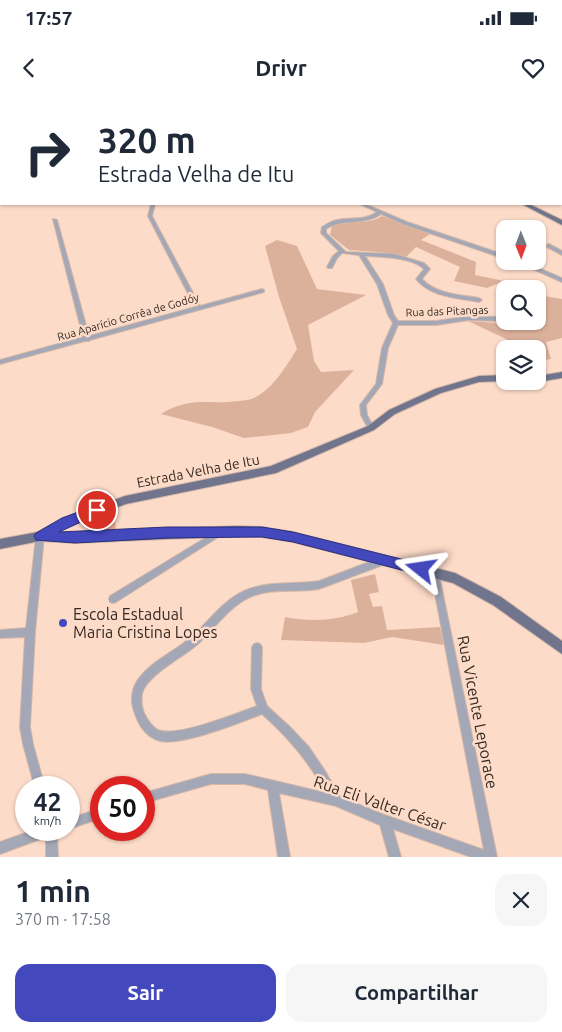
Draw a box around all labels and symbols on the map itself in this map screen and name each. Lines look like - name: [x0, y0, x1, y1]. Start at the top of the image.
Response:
- north arrow: [496, 220, 546, 270]
- street label: Rua Aparício Corrêa de Godóy: [56, 291, 201, 343]
- street label: Rua das Pitangas: [405, 304, 489, 318]
- street label: Estrada Velha de Itu: [135, 451, 261, 491]
- pin: [76, 489, 118, 531]
- position arrow: [394, 542, 446, 594]
- place label: Escola Estadual Maria Cristina Lopes: [73, 605, 218, 641]
- marker: Escola Estadual Maria Cristina Lopes: [57, 617, 69, 629]
- street label: Rua Vicente Leporace: [454, 634, 502, 790]
- street label: Rua Eli Valter César: [311, 772, 449, 834]
- speed limit sign: 50: [90, 776, 155, 841]

